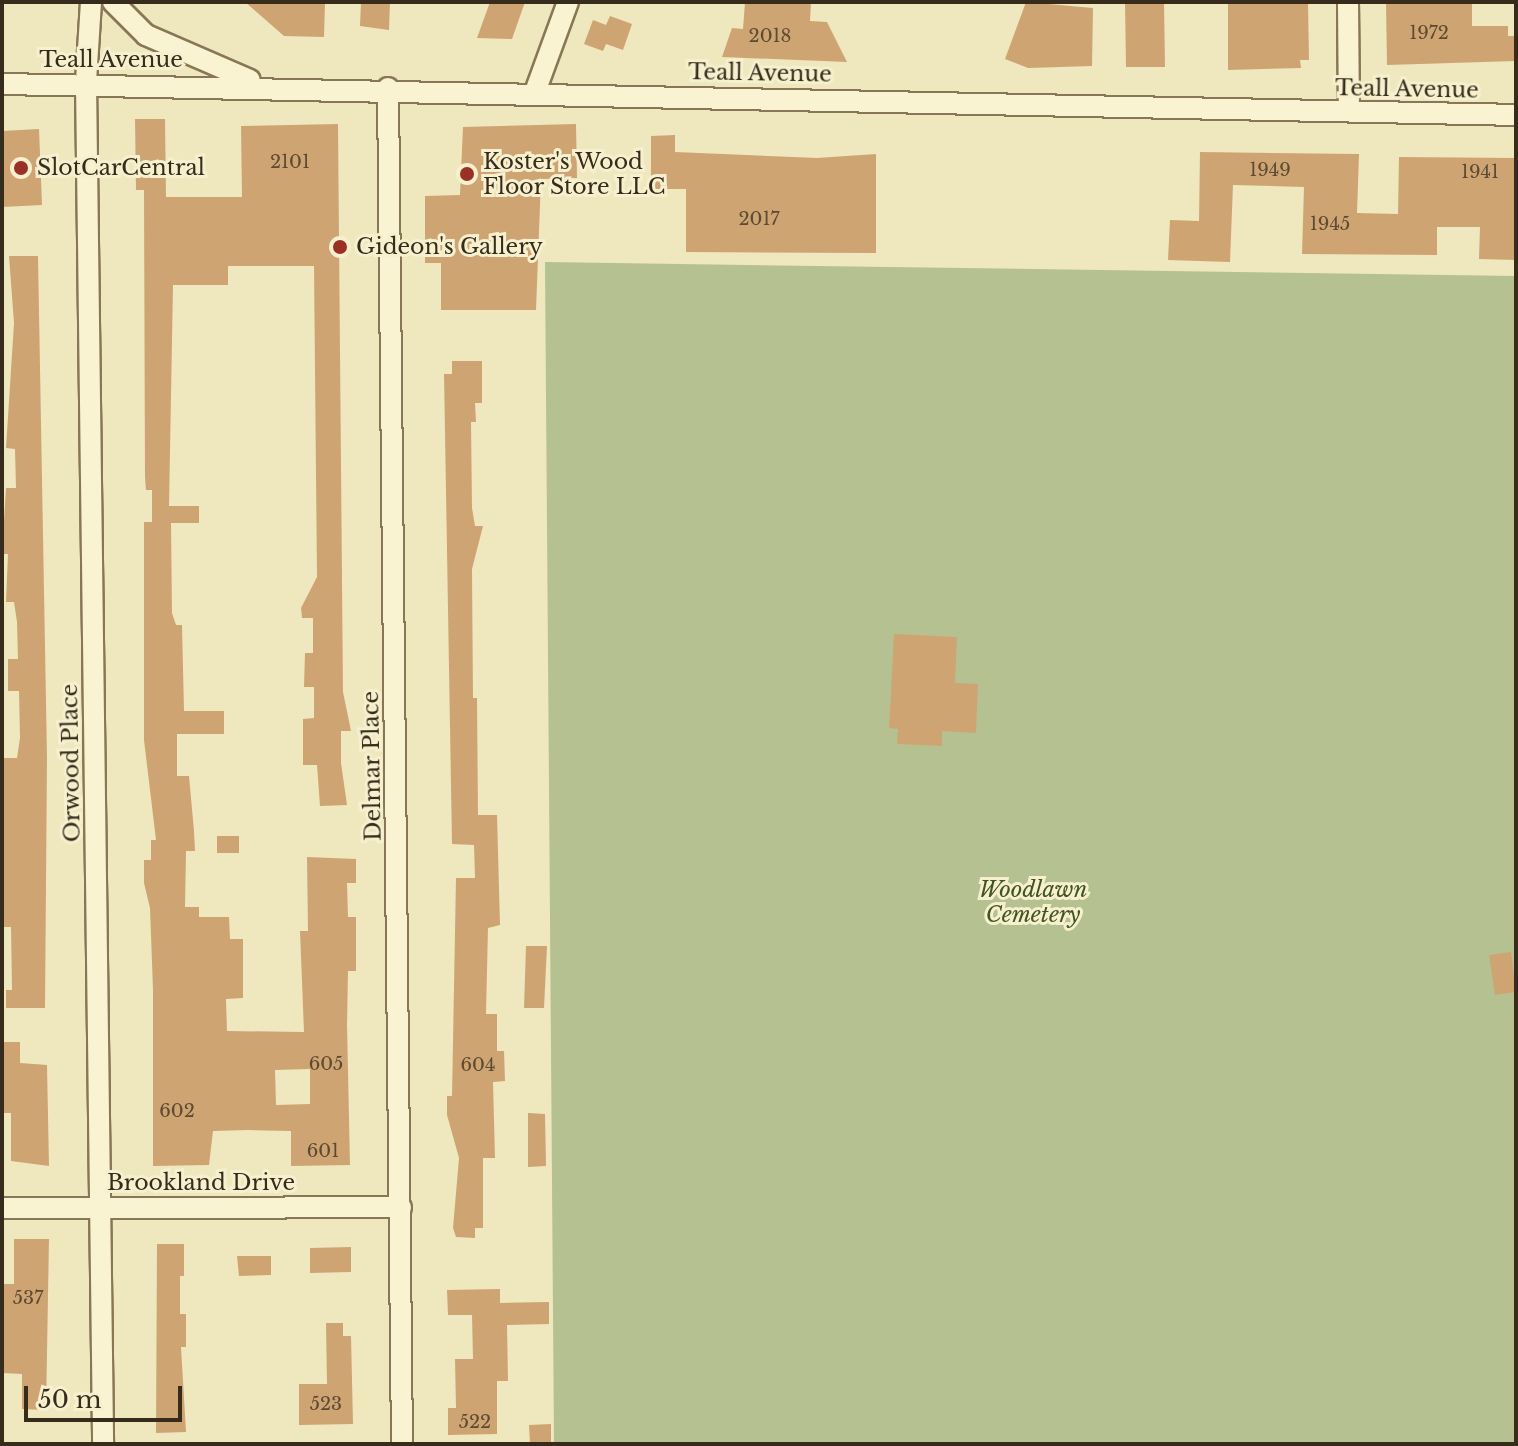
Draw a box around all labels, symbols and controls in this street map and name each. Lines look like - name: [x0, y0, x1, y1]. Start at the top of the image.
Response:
- house number: 1972: [1409, 22, 1449, 44]
- house number: 2018: [749, 25, 791, 47]
- street label: Teall Avenue: [39, 47, 183, 73]
- street label: Teall Avenue: [688, 59, 832, 87]
- street label: Teall Avenue: [1335, 75, 1479, 103]
- place label: Koster's Wood Floor Store LLC: [483, 148, 666, 200]
- house number: 2101: [270, 151, 310, 173]
- place label: SlotCarCentral: [37, 155, 205, 181]
- marker: SlotCarCentral: [12, 159, 30, 177]
- house number: 1949: [1249, 159, 1291, 181]
- house number: 1941: [1461, 161, 1499, 183]
- marker: Koster's Wood Floor Store LLC: [458, 165, 476, 183]
- house number: 2017: [738, 208, 780, 230]
- house number: 1945: [1310, 213, 1350, 235]
- place label: Gideon's Gallery: [356, 234, 543, 260]
- marker: Gideon's Gallery: [331, 238, 349, 256]
- street label: Orwood Place: [56, 684, 86, 842]
- street label: Delmar Place: [357, 690, 387, 842]
- park label: Woodlawn Cemetery: [979, 876, 1087, 928]
- house number: 605: [309, 1053, 343, 1075]
- house number: 604: [461, 1054, 495, 1076]
- house number: 602: [159, 1100, 195, 1122]
- house number: 601: [307, 1140, 339, 1162]
- street label: Brookland Drive: [107, 1170, 295, 1196]
- house number: 537: [13, 1287, 43, 1309]
- scale bar: [28, 1370, 186, 1420]
- text: 50 m: [38, 1385, 101, 1414]
- house number: 523: [310, 1393, 342, 1415]
- house number: 522: [459, 1411, 491, 1433]

